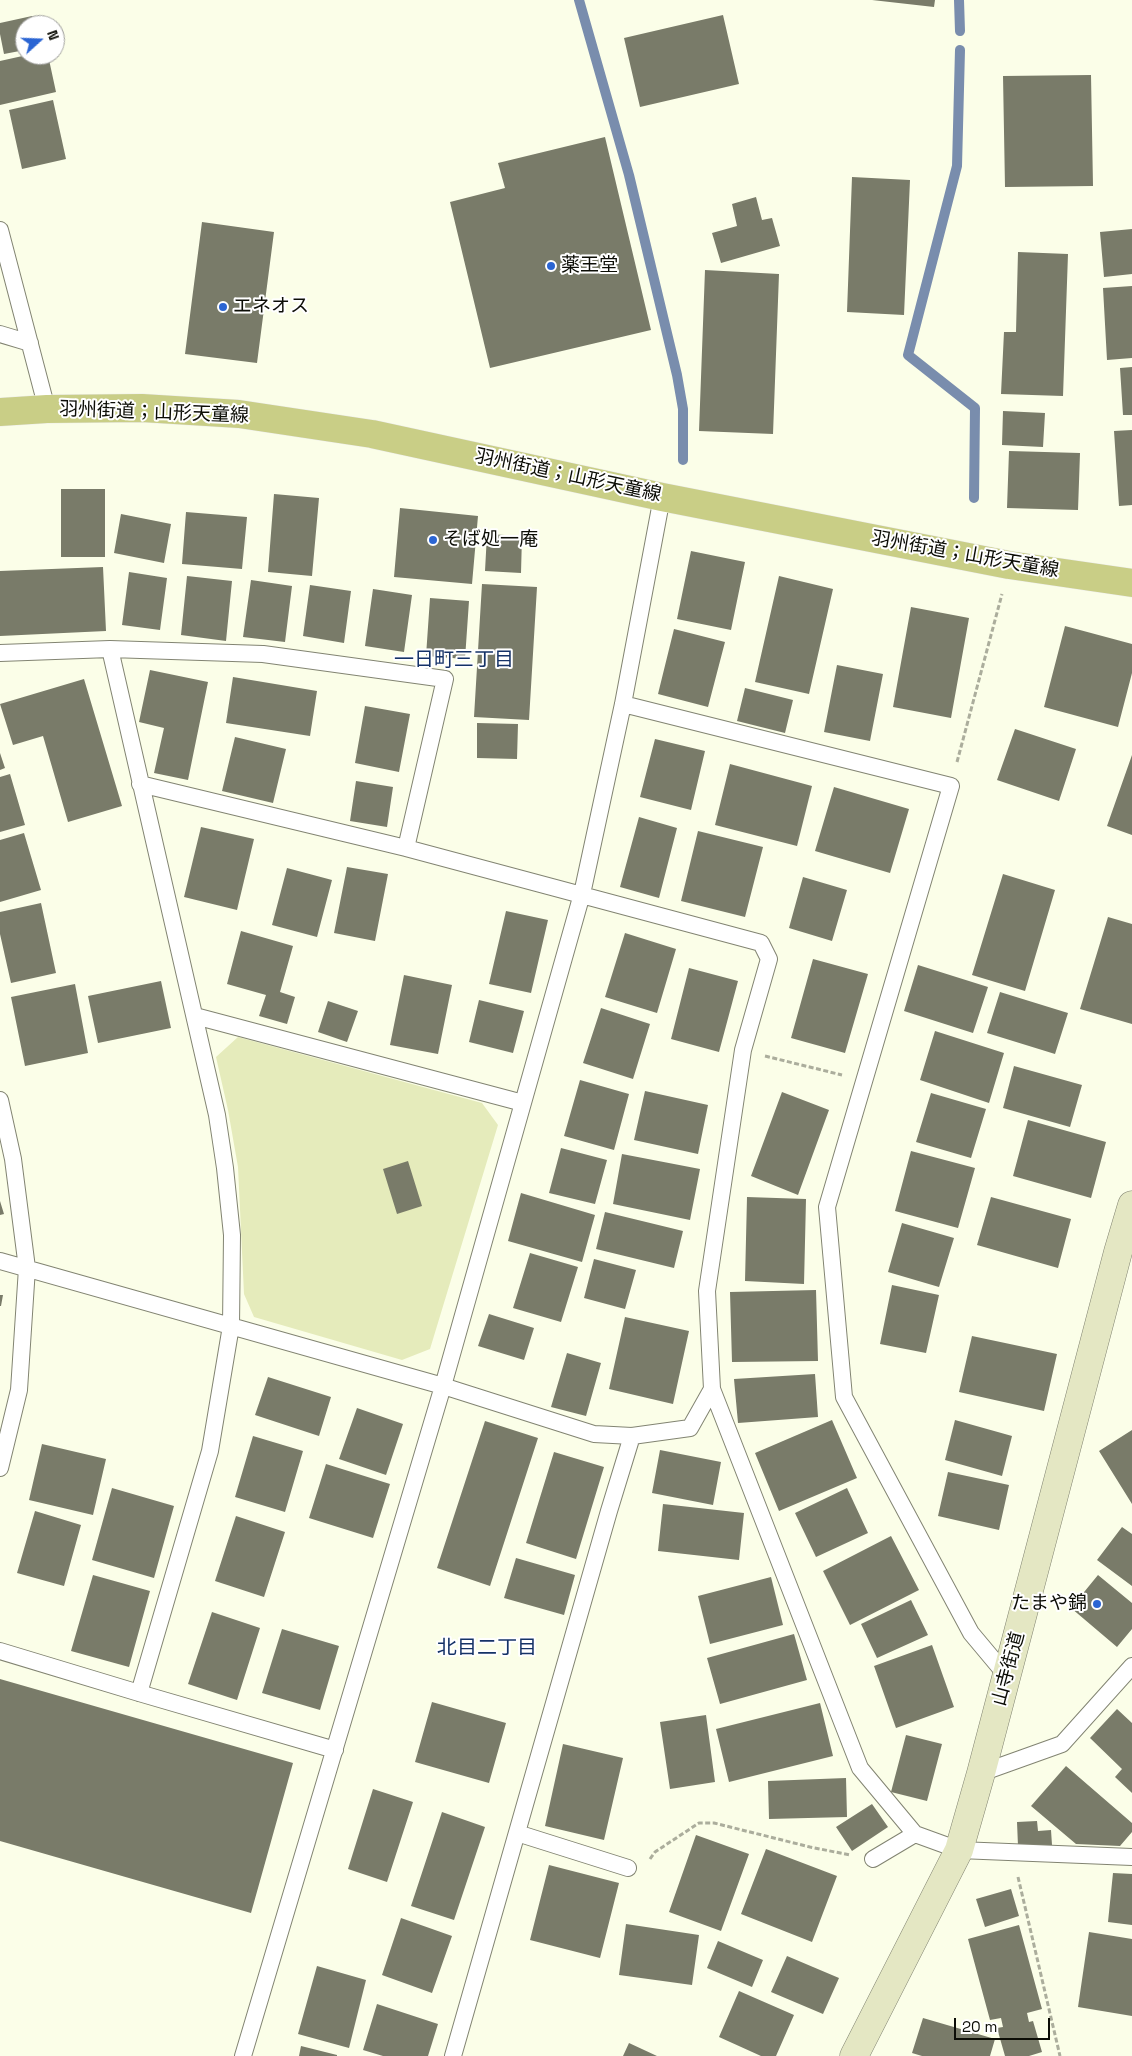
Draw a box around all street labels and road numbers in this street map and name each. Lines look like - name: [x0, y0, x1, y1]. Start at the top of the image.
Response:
- street label: 羽州街道；山形天童線: [59, 398, 249, 428]
- street label: 羽州街道；山形天童線: [473, 445, 663, 507]
- street label: 羽州街道；山形天童線: [869, 527, 1061, 583]
- street label: 山寺街道: [988, 1629, 1030, 1709]

